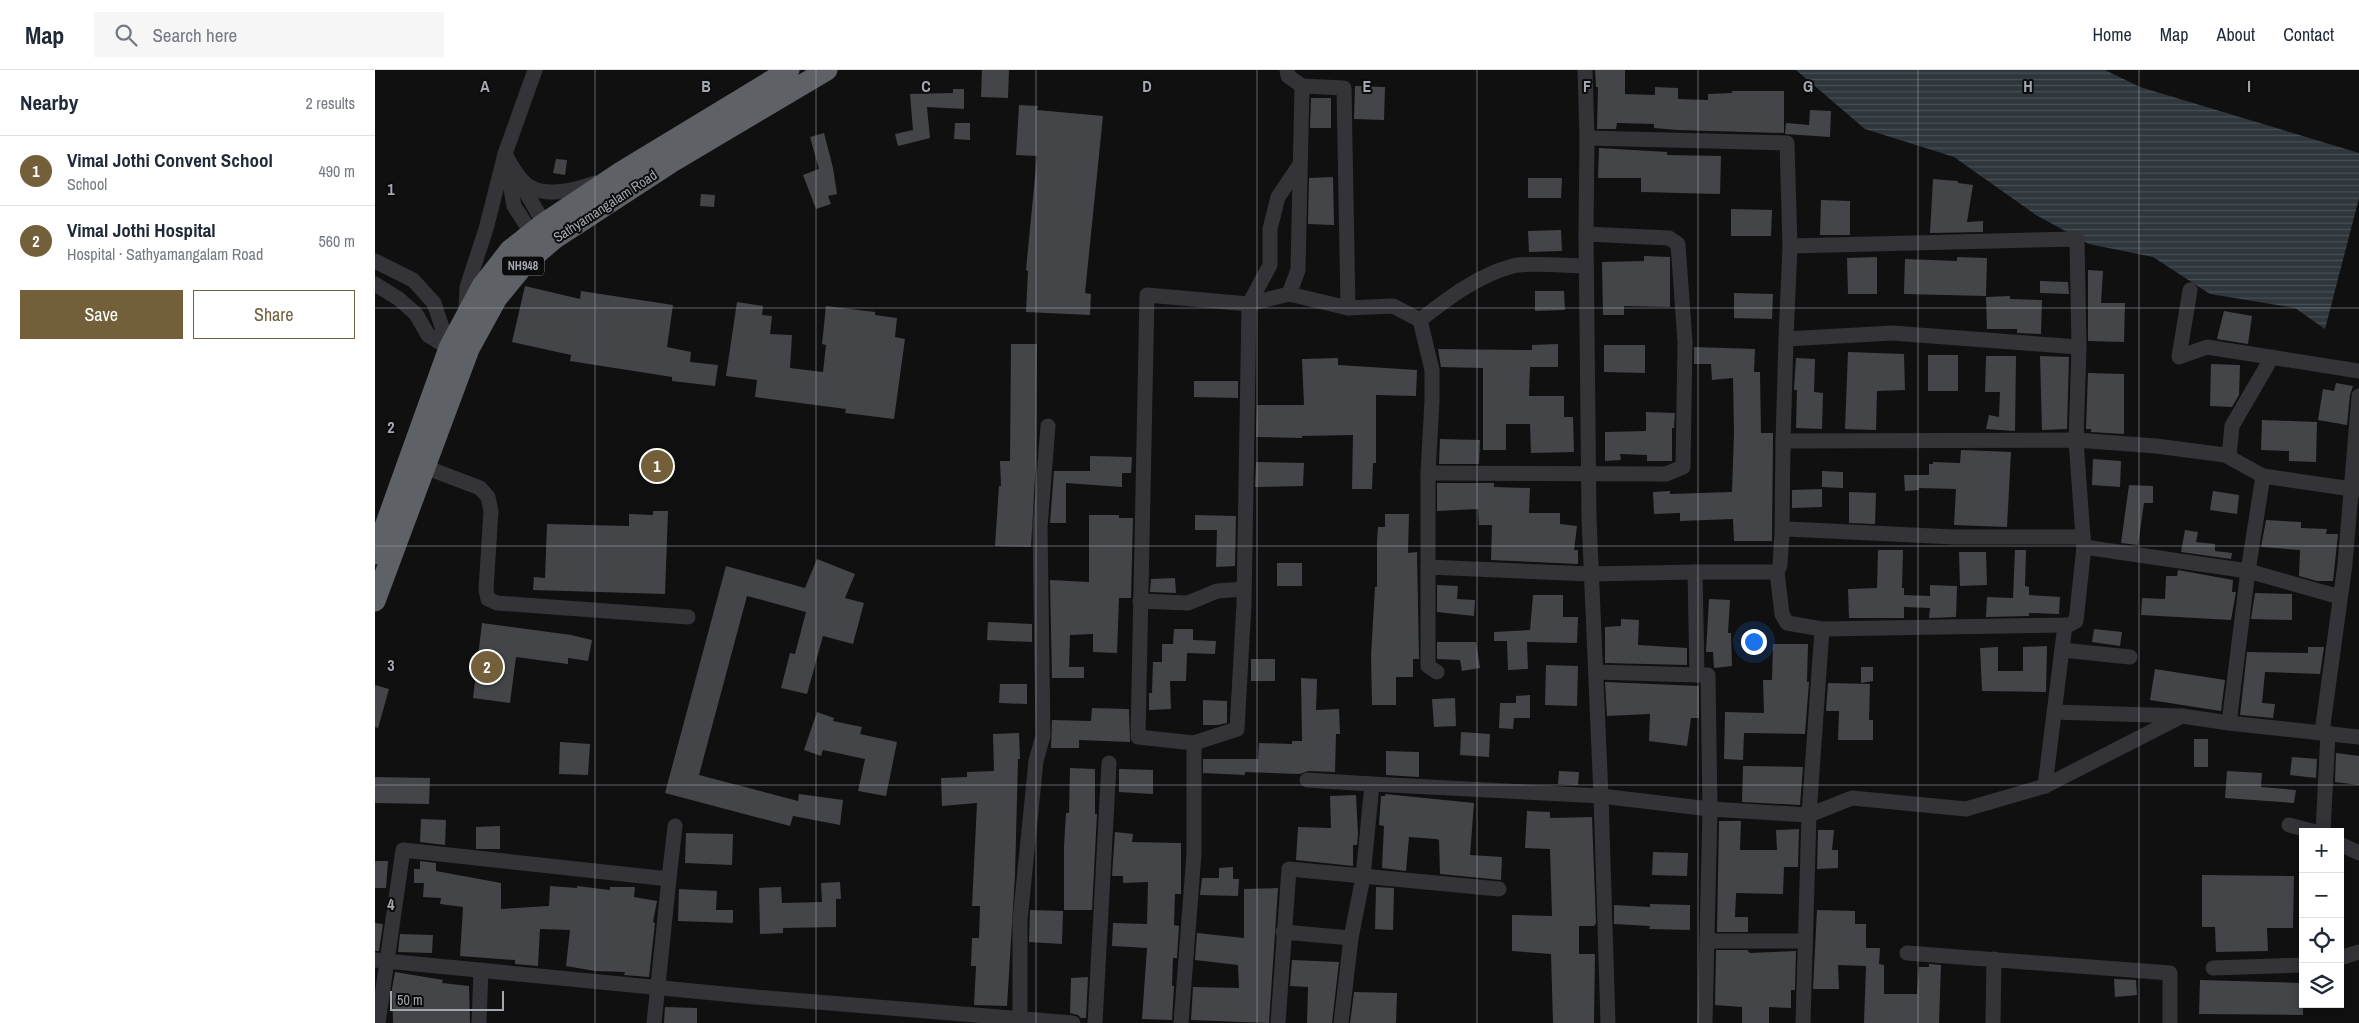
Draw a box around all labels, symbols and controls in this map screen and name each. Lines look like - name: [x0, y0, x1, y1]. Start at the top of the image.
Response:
- search box: [94, 12, 444, 57]
- text: Map: [25, 19, 64, 51]
- icon: search: [112, 21, 140, 49]
- text: Search here: [152, 22, 237, 48]
- text: Home: [2092, 22, 2132, 47]
- text: Map: [2160, 22, 2189, 47]
- text: About: [2217, 22, 2255, 47]
- text: Contact: [2283, 22, 2334, 47]
- text: A: [480, 75, 490, 97]
- text: B: [701, 75, 711, 97]
- text: C: [921, 75, 931, 97]
- text: D: [1142, 75, 1152, 97]
- text: E: [1363, 75, 1372, 97]
- text: F: [1583, 75, 1591, 97]
- text: G: [1803, 75, 1813, 97]
- text: H: [2023, 75, 2033, 97]
- text: I: [2247, 75, 2251, 97]
- text: Nearby: [20, 88, 78, 117]
- text: 2 results: [305, 92, 355, 114]
- text: Vimal Jothi Convent School: [67, 147, 273, 173]
- text: 1: [32, 160, 40, 182]
- text: 490 m: [319, 160, 355, 182]
- street label: Sathyamangalam Road: [550, 166, 660, 246]
- text: School: [67, 173, 107, 195]
- text: 1: [387, 178, 395, 200]
- text: Vimal Jothi Hospital: [67, 217, 216, 243]
- text: 2: [32, 230, 40, 252]
- text: 560 m: [319, 230, 355, 252]
- text: Hospital · Sathyamangalam Road: [67, 243, 263, 265]
- road number: NH948: [502, 257, 544, 276]
- button: Save: [20, 290, 183, 339]
- button: Share: [193, 290, 355, 339]
- text: 2: [387, 416, 395, 438]
- pin: 1: [641, 447, 673, 485]
- your location: [1741, 629, 1767, 655]
- pin: 2: [471, 648, 503, 686]
- text: 3: [387, 654, 395, 676]
- map controls: [2299, 828, 2344, 1008]
- button: +: [2299, 828, 2344, 873]
- button: −: [2299, 873, 2344, 918]
- text: 4: [387, 893, 395, 915]
- button: locate: [2299, 918, 2344, 963]
- button: layers: [2299, 963, 2344, 1008]
- scale bar: [390, 988, 504, 1011]
- text: 50 m: [397, 991, 423, 1009]

